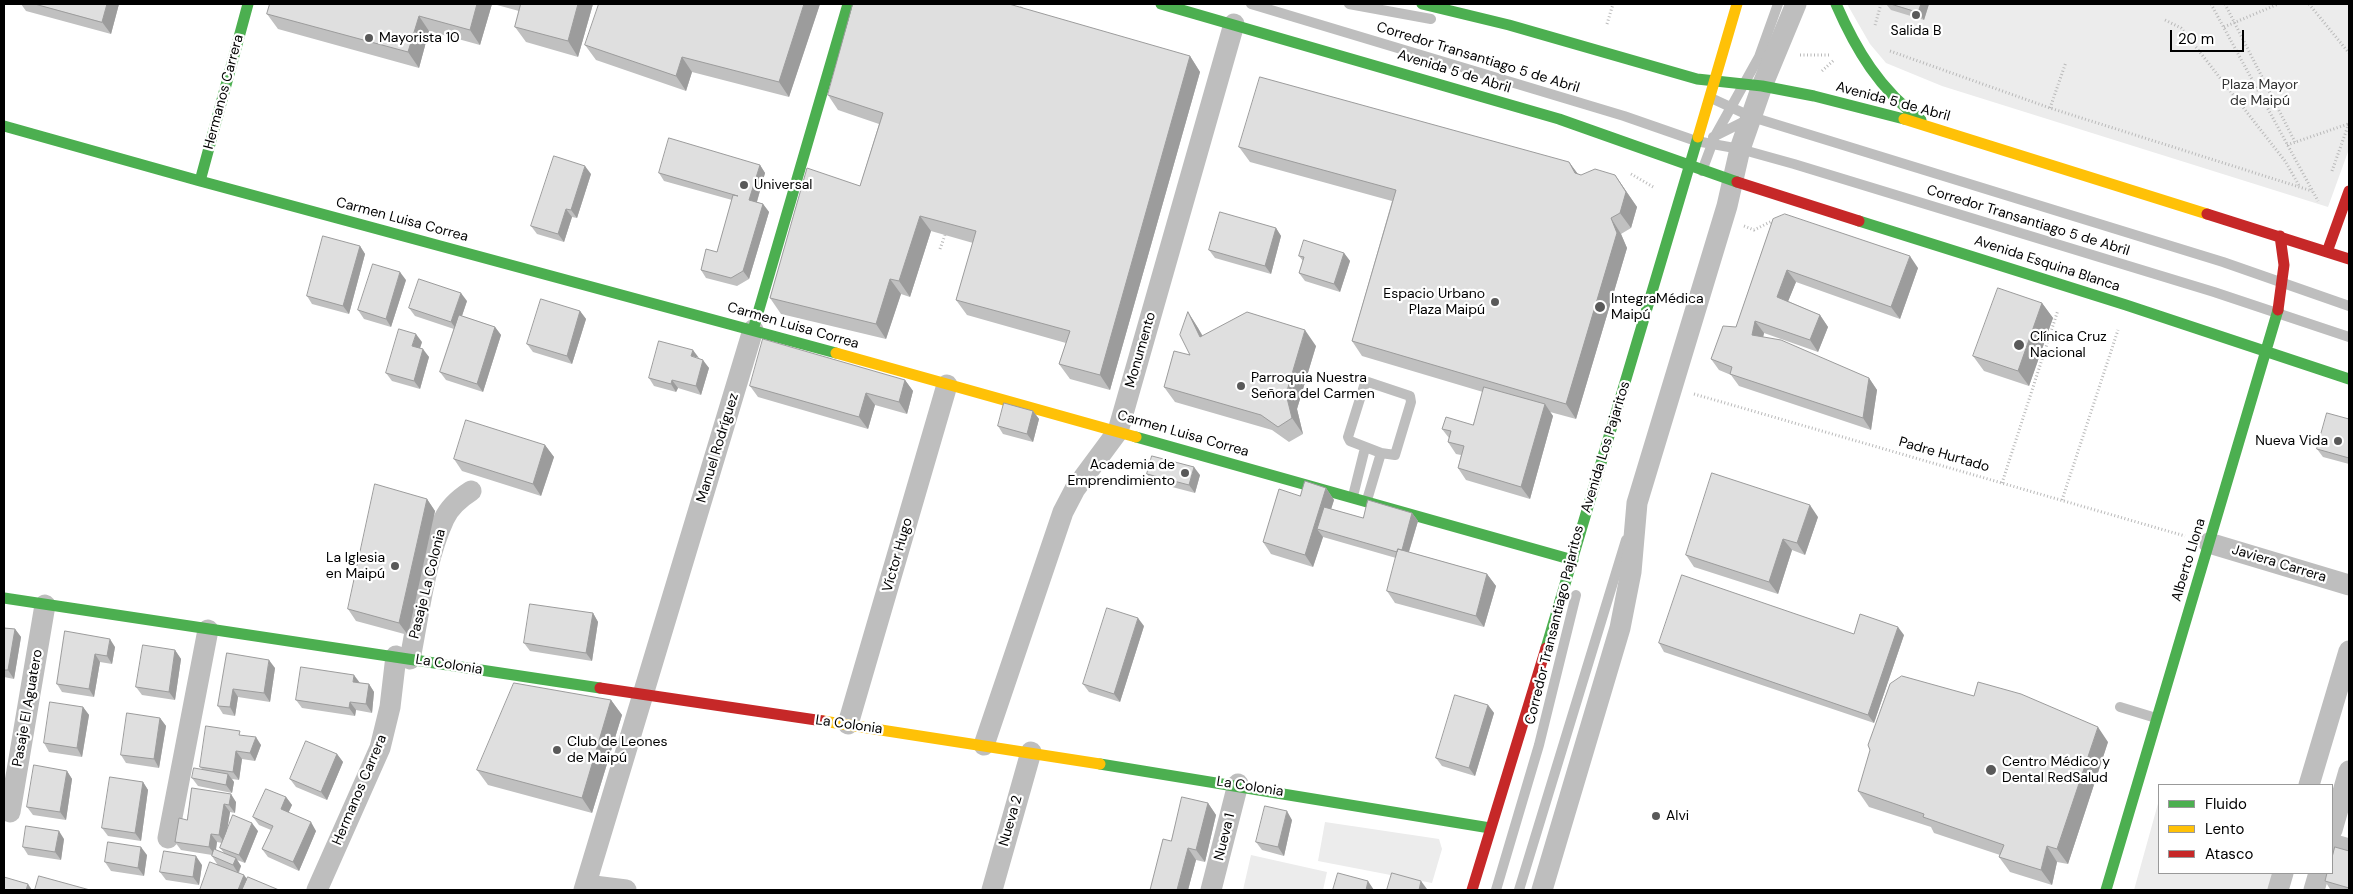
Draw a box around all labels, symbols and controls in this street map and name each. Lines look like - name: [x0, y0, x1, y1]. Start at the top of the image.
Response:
- marker: Salida B: [1910, 9, 1922, 21]
- street label: Corredor Transantiago 5 de Abril: [1374, 19, 1582, 97]
- scale bar: [2173, 20, 2247, 52]
- place label: Salida B: [1891, 23, 1941, 39]
- text: 20 m: [2178, 29, 2214, 49]
- place label: Mayorista 10: [379, 30, 460, 46]
- marker: Mayorista 10: [363, 32, 375, 44]
- street label: Hermanos Carrera: [201, 33, 247, 151]
- street label: Avenida 5 de Abril: [1395, 47, 1513, 97]
- park label: Plaza Mayor de Maipú: [2222, 77, 2298, 110]
- street label: Avenida 5 de Abril: [1834, 79, 1952, 125]
- place label: Universal: [754, 177, 812, 193]
- marker: Universal: [738, 179, 750, 191]
- street label: Corredor Transantiago 5 de Abril: [1924, 182, 2132, 260]
- street label: Carmen Luisa Correa: [334, 194, 470, 246]
- street label: Avenida Esquina Blanca: [1972, 232, 2122, 296]
- place label: Espacio Urbano Plaza Maipú: [1383, 286, 1485, 318]
- place label: IntegraMédica Maipú: [1611, 291, 1704, 324]
- marker: Espacio Urbano Plaza Maipú: [1489, 296, 1501, 308]
- street label: Carmen Luisa Correa: [725, 299, 861, 353]
- marker: IntegraMédica Maipú: [1593, 300, 1607, 314]
- street label: Monumento: [1122, 310, 1160, 390]
- place label: Clínica Cruz Nacional: [2030, 329, 2107, 362]
- marker: Clínica Cruz Nacional: [2012, 338, 2026, 352]
- place label: Parroquia Nuestra Señora del Carmen: [1251, 370, 1375, 402]
- street label: Avenida Los Pajaritos: [1578, 379, 1634, 515]
- marker: Parroquia Nuestra Señora del Carmen: [1235, 380, 1247, 392]
- street label: Manuel Rodríguez: [693, 391, 743, 505]
- street label: Carmen Luisa Correa: [1115, 407, 1251, 461]
- place label: Nueva Vida: [2255, 433, 2328, 449]
- street label: Padre Hurtado: [1897, 434, 1991, 476]
- marker: Nueva Vida: [2332, 435, 2344, 447]
- place label: Academia de Emprendimiento: [1067, 457, 1175, 490]
- marker: Academia de Emprendimiento: [1179, 467, 1191, 479]
- street label: Víctor Hugo: [879, 516, 917, 594]
- street label: Alberto Llona: [2168, 516, 2210, 604]
- street label: Corredor Transantiago Pajaritos: [1522, 524, 1588, 726]
- street label: Pasaje La Colonia: [406, 527, 450, 641]
- street label: Javiera Carrera: [2230, 542, 2328, 586]
- place label: La Iglesia en Maipú: [326, 550, 385, 582]
- marker: La Iglesia en Maipú: [389, 560, 401, 572]
- street label: Pasaje El Aguatero: [9, 648, 47, 768]
- street label: La Colonia: [414, 651, 484, 679]
- street label: La Colonia: [814, 712, 884, 738]
- street label: Hermanos Carrera: [329, 732, 391, 848]
- place label: Club de Leones de Maipú: [567, 734, 667, 766]
- marker: Club de Leones de Maipú: [551, 744, 563, 756]
- place label: Centro Médico y Dental RedSalud: [2002, 754, 2110, 786]
- marker: Centro Médico y Dental RedSalud: [1984, 763, 1998, 777]
- street label: La Colonia: [1215, 773, 1285, 801]
- legend: [2158, 784, 2333, 874]
- street label: Nueva 2: [996, 794, 1026, 848]
- text: Fluido: [2205, 794, 2247, 814]
- place label: Alvi: [1666, 808, 1689, 824]
- marker: Alvi: [1650, 810, 1662, 822]
- street label: Nueva 1: [1211, 812, 1239, 862]
- text: Lento: [2205, 819, 2244, 839]
- text: Atasco: [2205, 844, 2253, 864]

